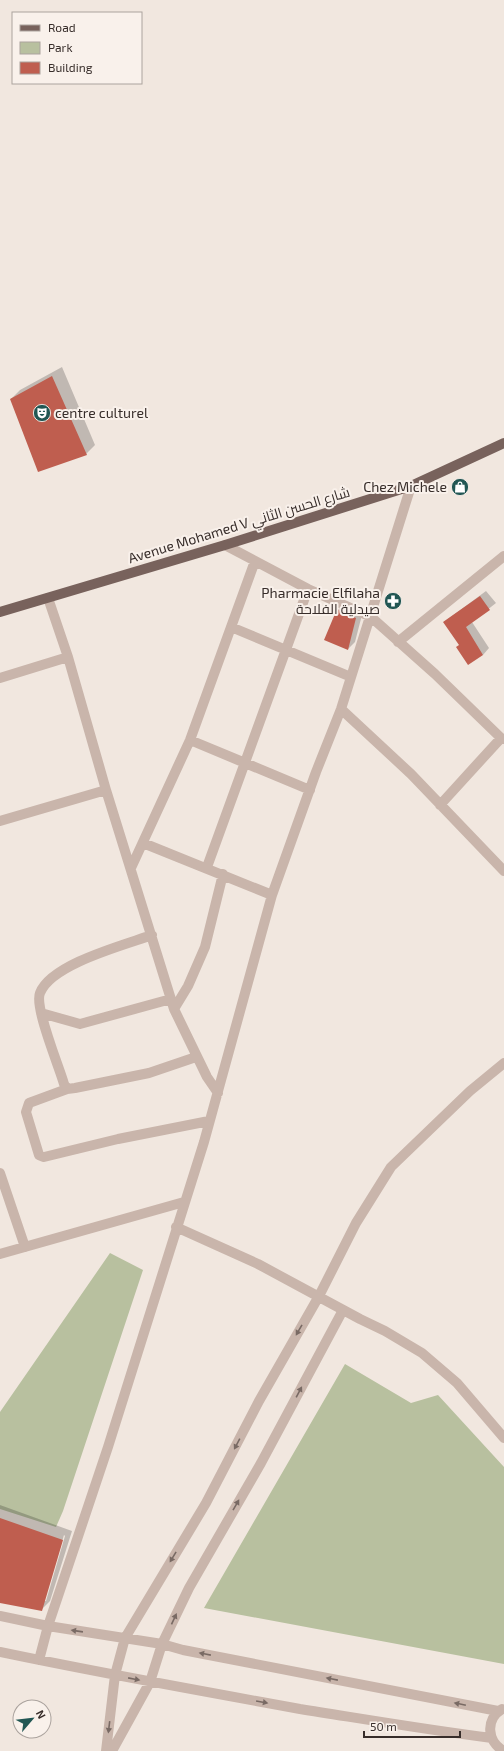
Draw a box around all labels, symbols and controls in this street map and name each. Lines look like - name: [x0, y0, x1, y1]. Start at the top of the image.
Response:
- legend: [12, 12, 142, 84]
- text: Road: [48, 20, 76, 34]
- text: Park: [48, 40, 73, 54]
- text: Building: [48, 60, 93, 74]
- theatre icon: centre culturel: [32, 403, 52, 423]
- place label: centre culturel: [55, 404, 149, 421]
- shop icon: Chez Michele: [450, 477, 470, 497]
- place label: Chez Michele: [363, 478, 447, 495]
- street label: Avenue Mohamed V شارع الحسن الثاني: [126, 483, 353, 570]
- place label: Pharmacie Elfilaha صيدلية الفلاحة: [261, 584, 380, 617]
- pharmacy icon: Pharmacie Elfilaha صيدلية الفلاحة: [383, 591, 403, 611]
- one-way arrow: [296, 1324, 303, 1336]
- one-way arrow: [296, 1386, 302, 1398]
- one-way arrow: [233, 1438, 240, 1450]
- one-way arrow: [233, 1500, 240, 1511]
- one-way arrow: [169, 1552, 177, 1562]
- one-way arrow: [171, 1614, 177, 1625]
- one-way arrow: [71, 1628, 83, 1634]
- one-way arrow: [199, 1651, 211, 1657]
- one-way arrow: [128, 1676, 140, 1682]
- one-way arrow: [326, 1676, 339, 1682]
- north arrow: [12, 1699, 52, 1739]
- one-way arrow: [256, 1699, 268, 1705]
- one-way arrow: [454, 1700, 466, 1706]
- text: N: [34, 1708, 49, 1721]
- scale bar: [364, 1713, 460, 1739]
- text: 50 m: [370, 1719, 397, 1733]
- one-way arrow: [105, 1721, 112, 1733]

